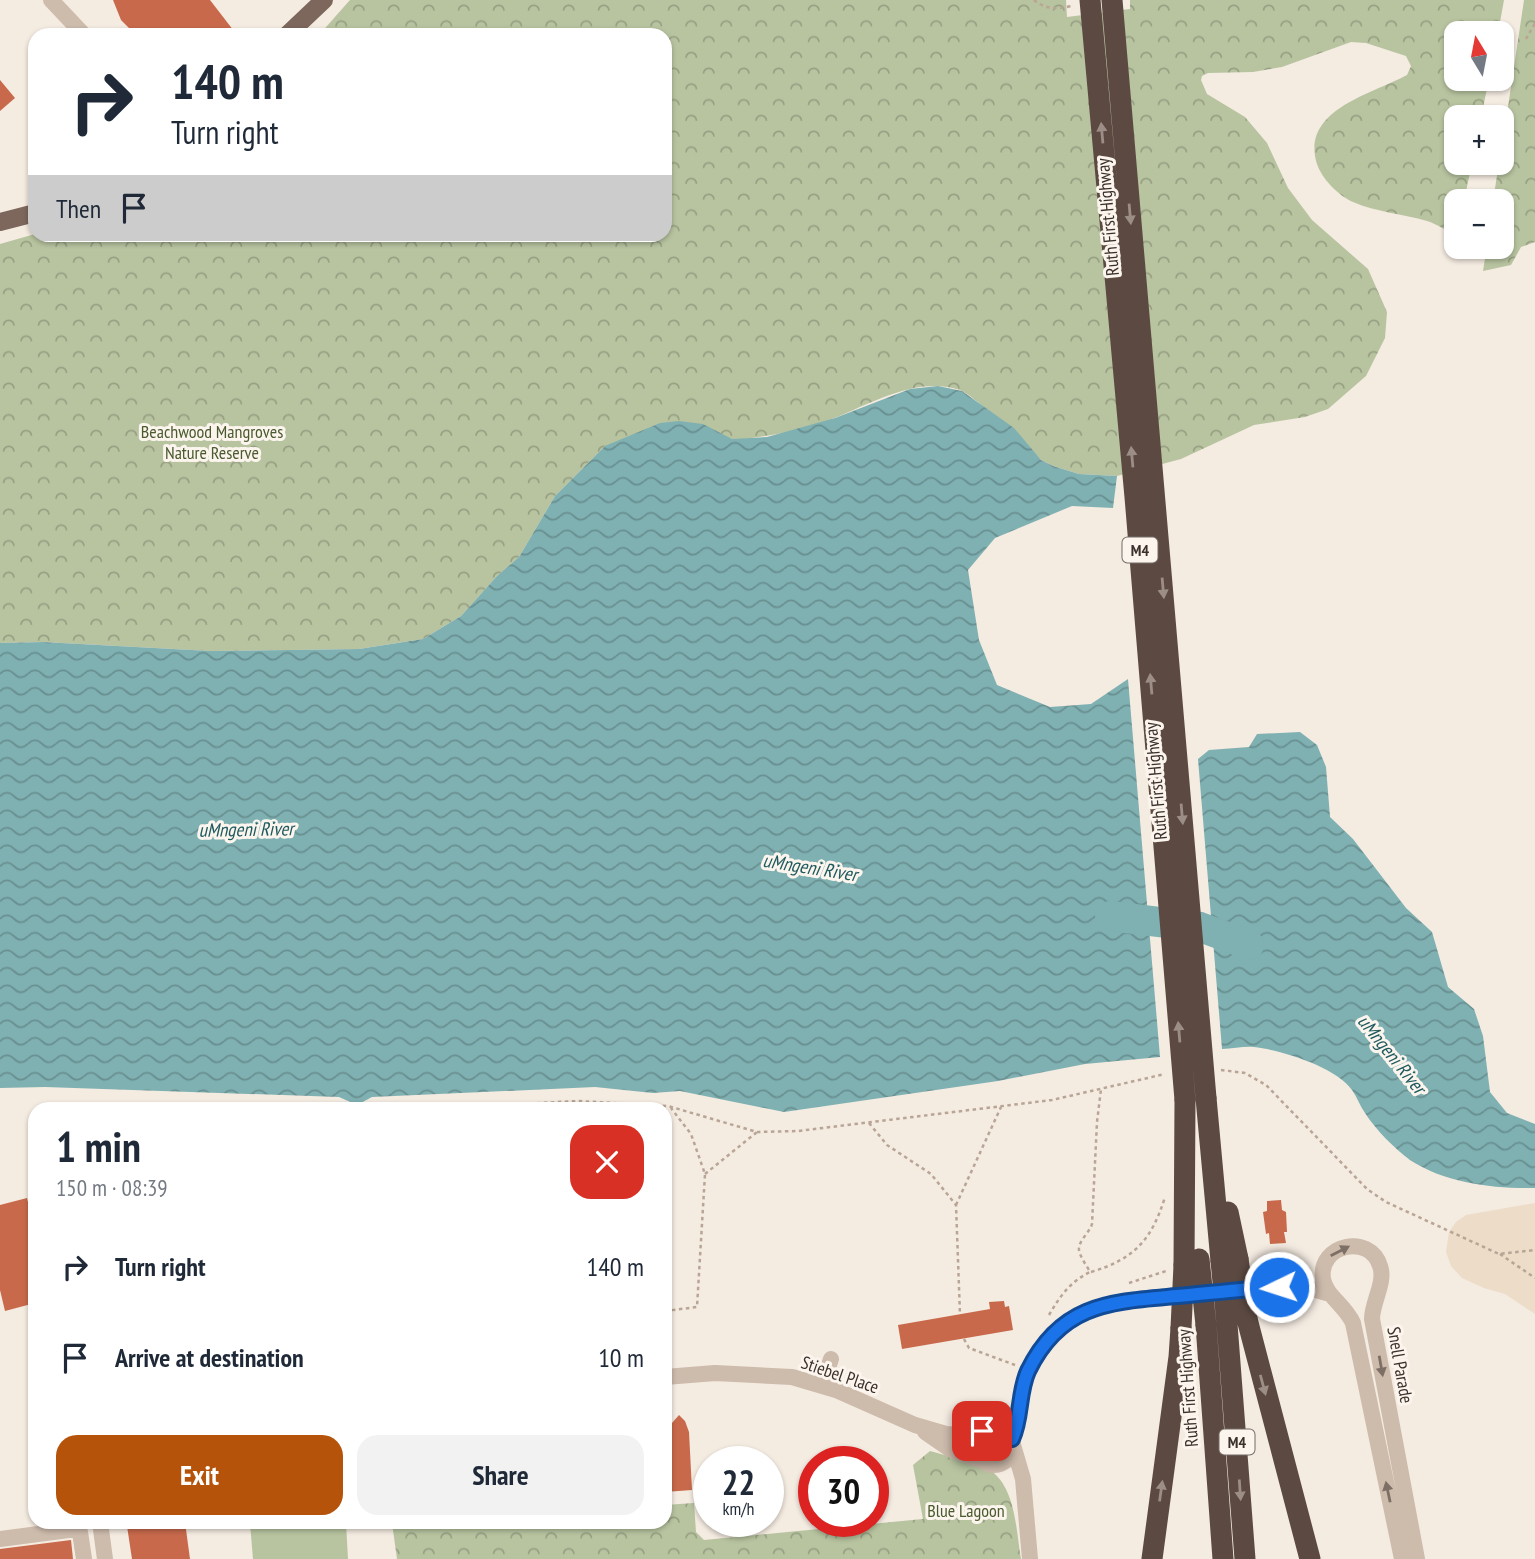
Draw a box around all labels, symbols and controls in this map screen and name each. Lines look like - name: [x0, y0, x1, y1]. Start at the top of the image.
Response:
- north arrow: [1444, 21, 1514, 91]
- map controls: [1444, 21, 1514, 259]
- text: 140 m: [171, 49, 284, 113]
- icon: right: [56, 56, 147, 147]
- button: +: [1444, 105, 1514, 175]
- text: Turn right: [171, 111, 279, 153]
- one-way arrow: [1096, 122, 1107, 144]
- street label: Ruth First Highway: [1091, 157, 1124, 277]
- icon: arrive: [115, 189, 153, 227]
- button: −: [1444, 189, 1514, 259]
- text: Then: [56, 192, 101, 225]
- one-way arrow: [1125, 204, 1136, 226]
- park label: Beachwood Mangroves Nature Reserve: [141, 420, 283, 464]
- one-way arrow: [1126, 446, 1137, 468]
- road number: M4: [1122, 538, 1158, 562]
- one-way arrow: [1157, 577, 1168, 599]
- one-way arrow: [1145, 672, 1156, 694]
- street label: Ruth First Highway: [1139, 721, 1172, 841]
- one-way arrow: [1177, 803, 1188, 825]
- water label: uMngeni River: [198, 816, 296, 842]
- water label: uMngeni River: [761, 848, 862, 887]
- water label: uMngeni River: [1353, 1010, 1433, 1101]
- one-way arrow: [1173, 1021, 1184, 1043]
- text: 1 min: [56, 1119, 141, 1174]
- button: close: [570, 1125, 644, 1199]
- text: 150 m · 08:39: [56, 1173, 168, 1202]
- one-way arrow: [1329, 1245, 1350, 1257]
- icon: right: [56, 1248, 94, 1286]
- text: Turn right: [115, 1250, 206, 1283]
- text: 140 m: [586, 1250, 644, 1283]
- position arrow: [1242, 1250, 1316, 1324]
- street label: Snell Parade: [1382, 1325, 1419, 1405]
- street label: Ruth First Highway: [1172, 1328, 1203, 1448]
- icon: arrive: [56, 1339, 94, 1377]
- text: Arrive at destination: [115, 1341, 304, 1374]
- text: 10 m: [598, 1341, 644, 1374]
- street label: Stiebel Place: [798, 1351, 882, 1398]
- one-way arrow: [1376, 1356, 1387, 1378]
- one-way arrow: [1258, 1375, 1269, 1397]
- pin: [952, 1401, 1012, 1461]
- icon: arrive: [963, 1412, 1001, 1450]
- road number: M4: [1220, 1430, 1254, 1454]
- button: Exit: [56, 1435, 343, 1515]
- button: Share: [357, 1435, 644, 1515]
- speed limit sign: 30: [798, 1446, 889, 1537]
- text: 22: [722, 1459, 755, 1505]
- one-way arrow: [1235, 1479, 1246, 1501]
- one-way arrow: [1156, 1480, 1167, 1502]
- one-way arrow: [1382, 1481, 1393, 1503]
- text: km/h: [723, 1497, 754, 1520]
- park label: Blue Lagoon: [927, 1499, 1005, 1522]

